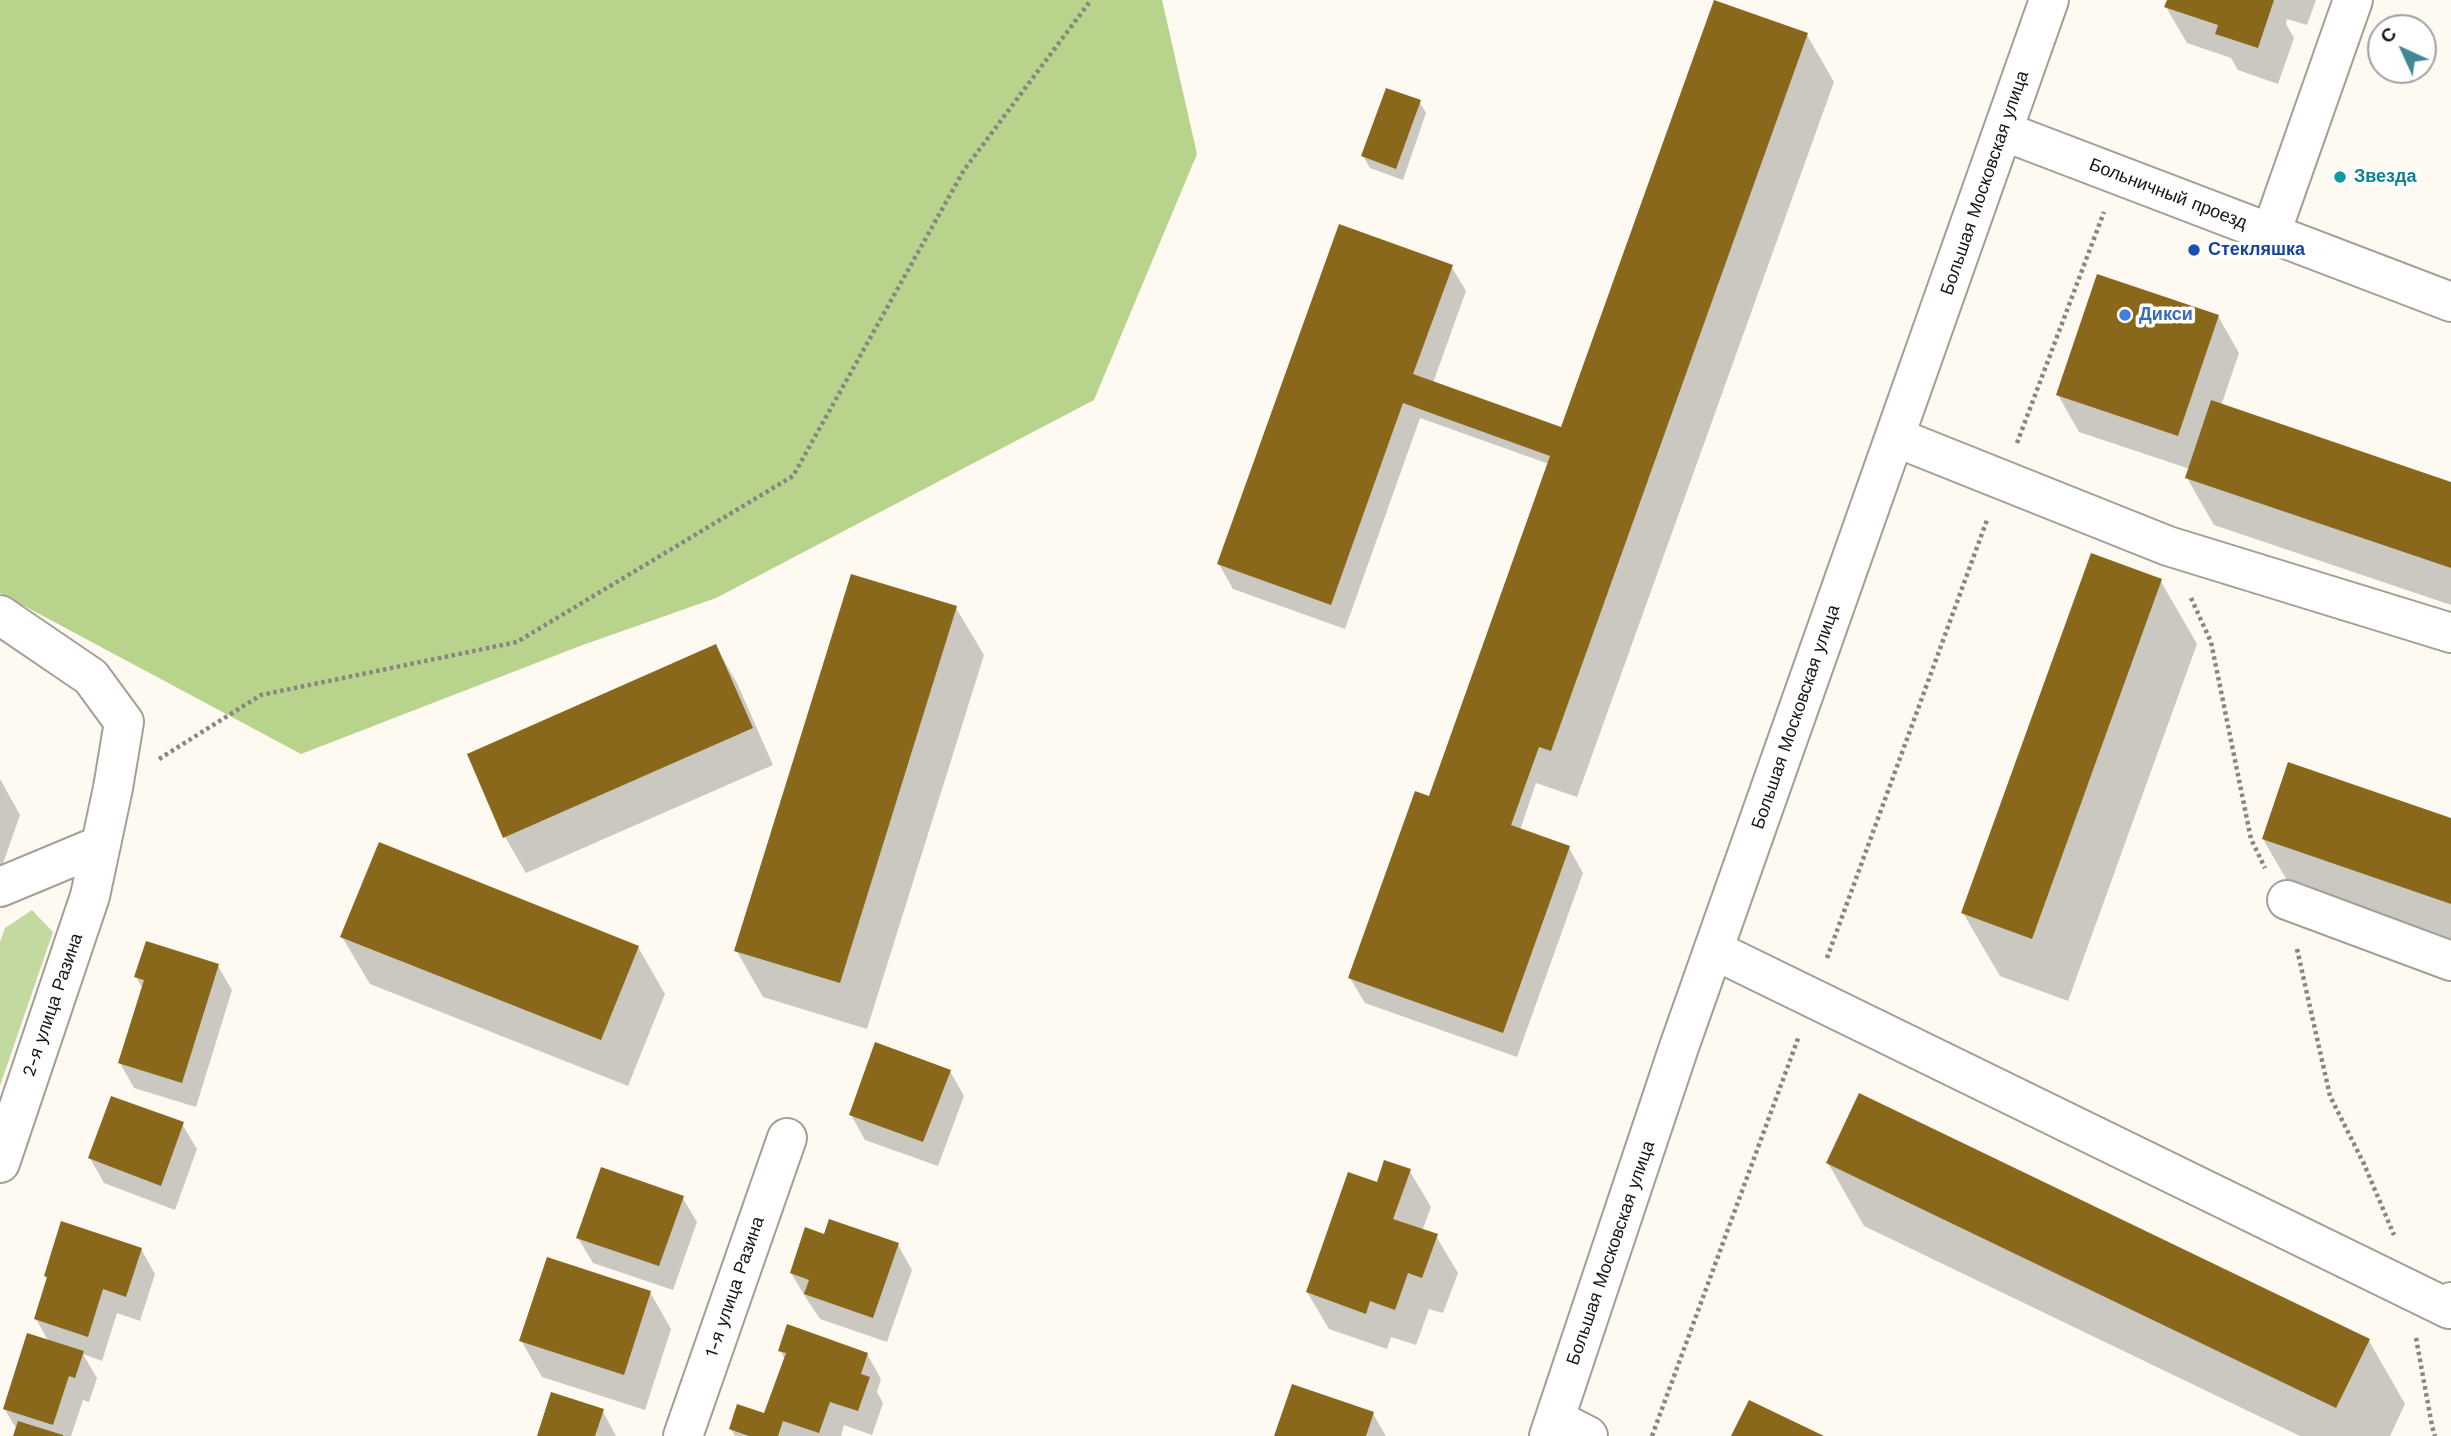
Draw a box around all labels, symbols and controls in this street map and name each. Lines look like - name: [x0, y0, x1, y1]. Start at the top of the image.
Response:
- north arrow: [2367, 14, 2437, 84]
- text: С: [2375, 22, 2401, 48]
- street label: Большая Московская улица: [1936, 68, 2034, 298]
- street label: Больничный проезд: [2086, 154, 2250, 234]
- place label: Звезда: [2354, 166, 2416, 188]
- marker: Звезда: [2332, 169, 2348, 185]
- place label: Стекляшка: [2208, 239, 2305, 261]
- marker: Стекляшка: [2186, 242, 2202, 258]
- place label: Дикси: [2139, 304, 2193, 326]
- marker: Дикси: [2117, 307, 2133, 323]
- street label: Большая Московская улица: [1747, 602, 1845, 832]
- street label: 2-я улица Разина: [18, 930, 88, 1080]
- street label: Большая Московская улица: [1562, 1138, 1660, 1368]
- street label: 1-я улица Разина: [701, 1214, 769, 1360]

